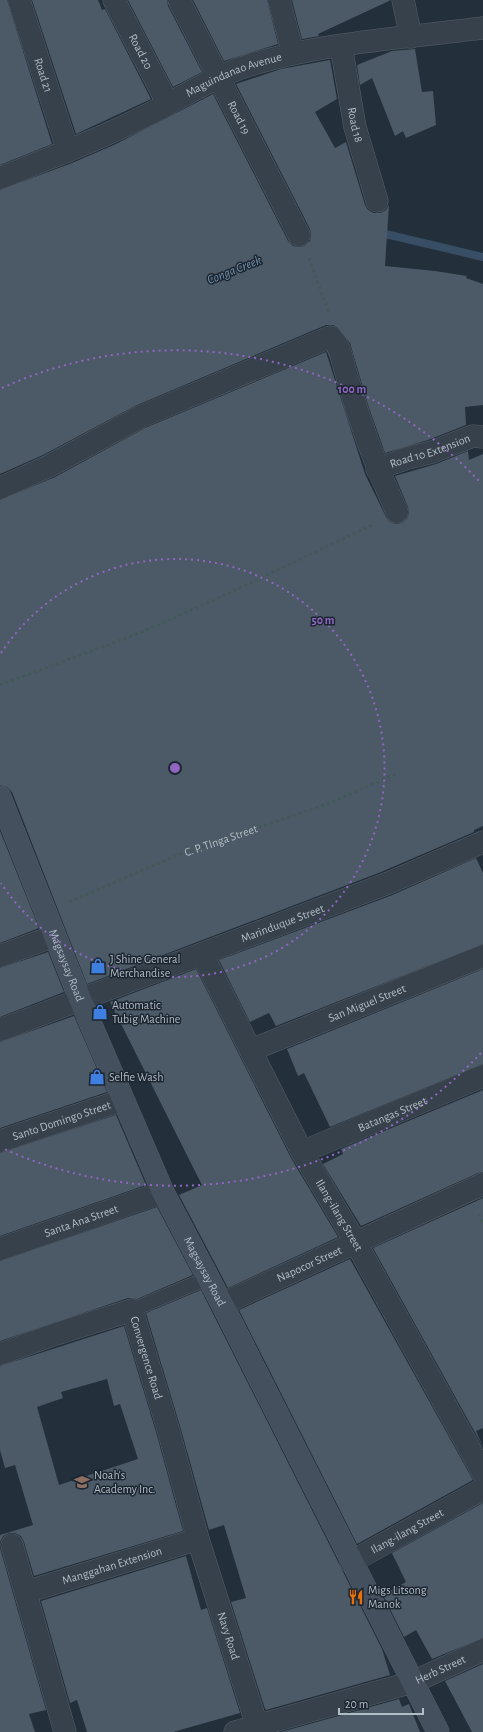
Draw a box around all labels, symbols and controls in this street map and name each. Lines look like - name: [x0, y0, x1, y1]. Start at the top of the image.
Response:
- street label: Road 20: [127, 32, 155, 71]
- street label: Maguindanao Avenue: [184, 51, 283, 99]
- street label: Road 21: [32, 56, 55, 94]
- street label: Road 19: [226, 99, 253, 136]
- street label: Road 18: [346, 106, 365, 144]
- water label: Conga Creek: [206, 254, 264, 287]
- text: 100 m: [338, 383, 366, 395]
- street label: Road 10 Extension: [388, 432, 472, 470]
- text: 50 m: [312, 614, 335, 626]
- centre of rings: [168, 761, 182, 775]
- street label: C. P. TInga Street: [183, 822, 259, 858]
- street label: Marinduque Street: [239, 902, 326, 944]
- street label: Magsaysay Road: [47, 927, 86, 1003]
- place label: J Shine General Merchandise: [110, 953, 181, 979]
- shop icon: J Shine General Merchandise: [89, 957, 107, 975]
- street label: San Miguel Street: [327, 982, 407, 1024]
- place label: Automatic Tubig Machine: [112, 999, 180, 1025]
- shop icon: Automatic Tubig Machine: [91, 1003, 109, 1021]
- shop icon: Selfie Wash: [88, 1068, 106, 1086]
- place label: Selfie Wash: [109, 1071, 163, 1083]
- street label: Batangas Street: [356, 1094, 429, 1134]
- street label: Santo Domingo Street: [11, 1098, 113, 1142]
- street label: Ilang-ilang Street: [314, 1177, 365, 1253]
- street label: Santa Ana Street: [43, 1202, 120, 1239]
- street label: Magsaysay Road: [182, 1235, 228, 1308]
- street label: Napocor Street: [275, 1244, 344, 1284]
- street label: Convergence Road: [128, 1315, 165, 1400]
- place label: Noah's Academy Inc.: [94, 1469, 155, 1496]
- school or university icon: Noah's Academy Inc.: [73, 1473, 91, 1491]
- street label: Ilang-ilang Street: [369, 1506, 446, 1556]
- street label: Manggahan Extension: [61, 1544, 163, 1587]
- place label: Migs Litsong Manok: [368, 1584, 427, 1610]
- restaurant icon: Migs Litsong Manok: [347, 1588, 365, 1606]
- street label: Navy Road: [215, 1610, 242, 1661]
- street label: Herb Street: [413, 1653, 468, 1686]
- scale bar: [339, 1690, 423, 1716]
- text: 20 m: [345, 1698, 368, 1710]

